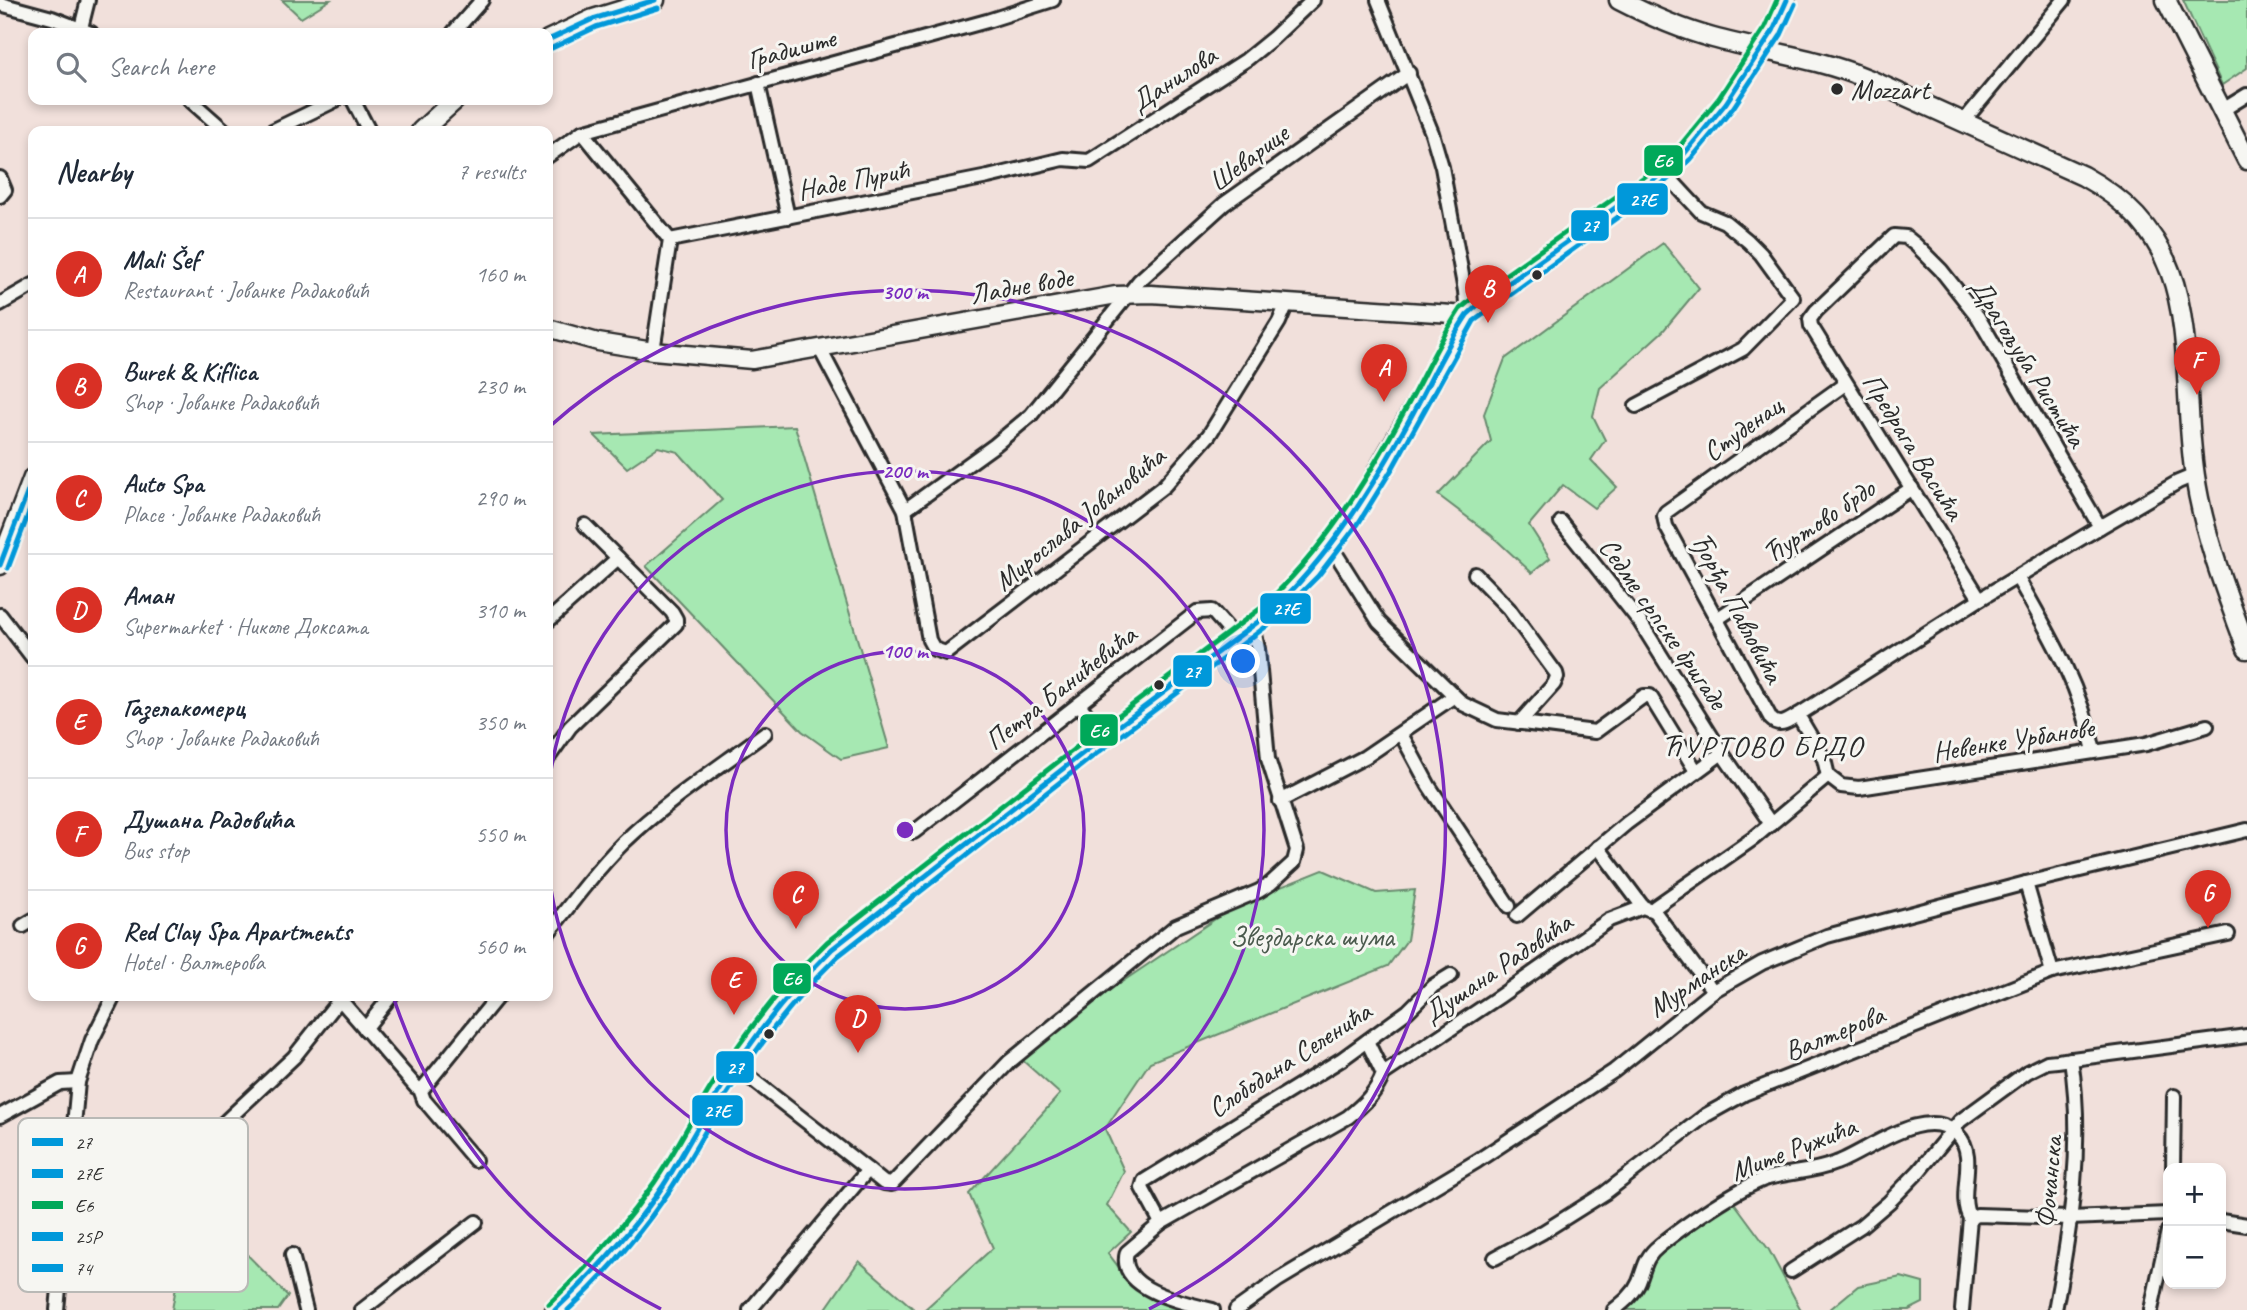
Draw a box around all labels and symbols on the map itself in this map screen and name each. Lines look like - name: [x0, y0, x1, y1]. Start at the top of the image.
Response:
- street label: Градиште: [743, 19, 841, 77]
- street label: Данилова: [1123, 37, 1225, 119]
- place label: Mozzart: [1851, 72, 1932, 107]
- marker: Mozzart: [1829, 81, 1845, 97]
- street label: Шеварице: [1201, 115, 1297, 199]
- line badge: E6: [1643, 144, 1684, 177]
- text: E6: [1653, 149, 1675, 173]
- street label: Наде Пурић: [795, 151, 913, 207]
- line badge: 27E: [1616, 182, 1669, 216]
- text: 27E: [1629, 188, 1659, 212]
- line badge: 27: [1570, 209, 1610, 242]
- text: 27: [1581, 214, 1601, 238]
- street label: Ладне воде: [967, 259, 1077, 312]
- pin: B: [1465, 265, 1511, 323]
- unlabelled marker: [1530, 268, 1544, 282]
- street label: Драгољуба Ристића: [1963, 271, 2095, 455]
- text: 300 m: [882, 279, 930, 305]
- pin: F: [2174, 337, 2220, 395]
- pin: A: [1361, 344, 1407, 402]
- street label: Предрага Васића: [1855, 366, 1973, 528]
- street label: Студенац: [1696, 387, 1790, 469]
- street label: Мирослава Јовановића: [986, 437, 1174, 598]
- text: 200 m: [882, 458, 930, 484]
- street label: Ћуртово брдо: [1755, 470, 1883, 572]
- street label: Ђорђа Павловића: [1683, 526, 1793, 690]
- street label: Седме српске бригаде: [1592, 531, 1737, 717]
- line badge: 27E: [1259, 592, 1312, 625]
- text: 27E: [1272, 597, 1302, 621]
- street label: Петра Банићевића: [977, 616, 1145, 758]
- text: 100 m: [882, 638, 930, 664]
- your location: [1226, 644, 1260, 678]
- line badge: 27: [1172, 654, 1213, 688]
- text: 27: [1183, 660, 1203, 684]
- unlabelled marker: [1152, 678, 1166, 692]
- street label: Невенке Урбанове: [1930, 709, 2098, 770]
- line badge: E6: [1079, 713, 1119, 747]
- text: E6: [1089, 719, 1111, 743]
- district label: ЋУРТОВО БРДО: [1660, 727, 1865, 765]
- centre of rings: [893, 818, 917, 842]
- pin: G: [2185, 870, 2231, 928]
- pin: C: [773, 871, 819, 929]
- street label: Душана Радовића: [1416, 904, 1580, 1030]
- park label: Звездарска шума: [1230, 919, 1396, 954]
- street label: Мурманска: [1641, 933, 1754, 1025]
- pin: E: [711, 957, 757, 1015]
- line badge: E6: [772, 962, 812, 995]
- text: E6: [782, 967, 804, 991]
- street label: Слободана Селенића: [1201, 993, 1379, 1125]
- pin: D: [835, 995, 881, 1053]
- street label: Валтерова: [1779, 996, 1891, 1068]
- unlabelled marker: [762, 1027, 776, 1041]
- line badge: 27: [715, 1050, 755, 1084]
- text: 27: [726, 1056, 746, 1080]
- line badge: 27E: [691, 1094, 744, 1127]
- text: 27E: [703, 1099, 733, 1123]
- street label: Мите Ружића: [1725, 1108, 1863, 1188]
- legend: [18, 1118, 248, 1292]
- text: 27: [75, 1131, 94, 1155]
- street label: Фочанска: [2027, 1132, 2070, 1229]
- text: 27E: [75, 1162, 105, 1186]
- text: E6: [75, 1194, 95, 1218]
- text: 25P: [75, 1225, 104, 1249]
- text: 74: [75, 1257, 95, 1281]

